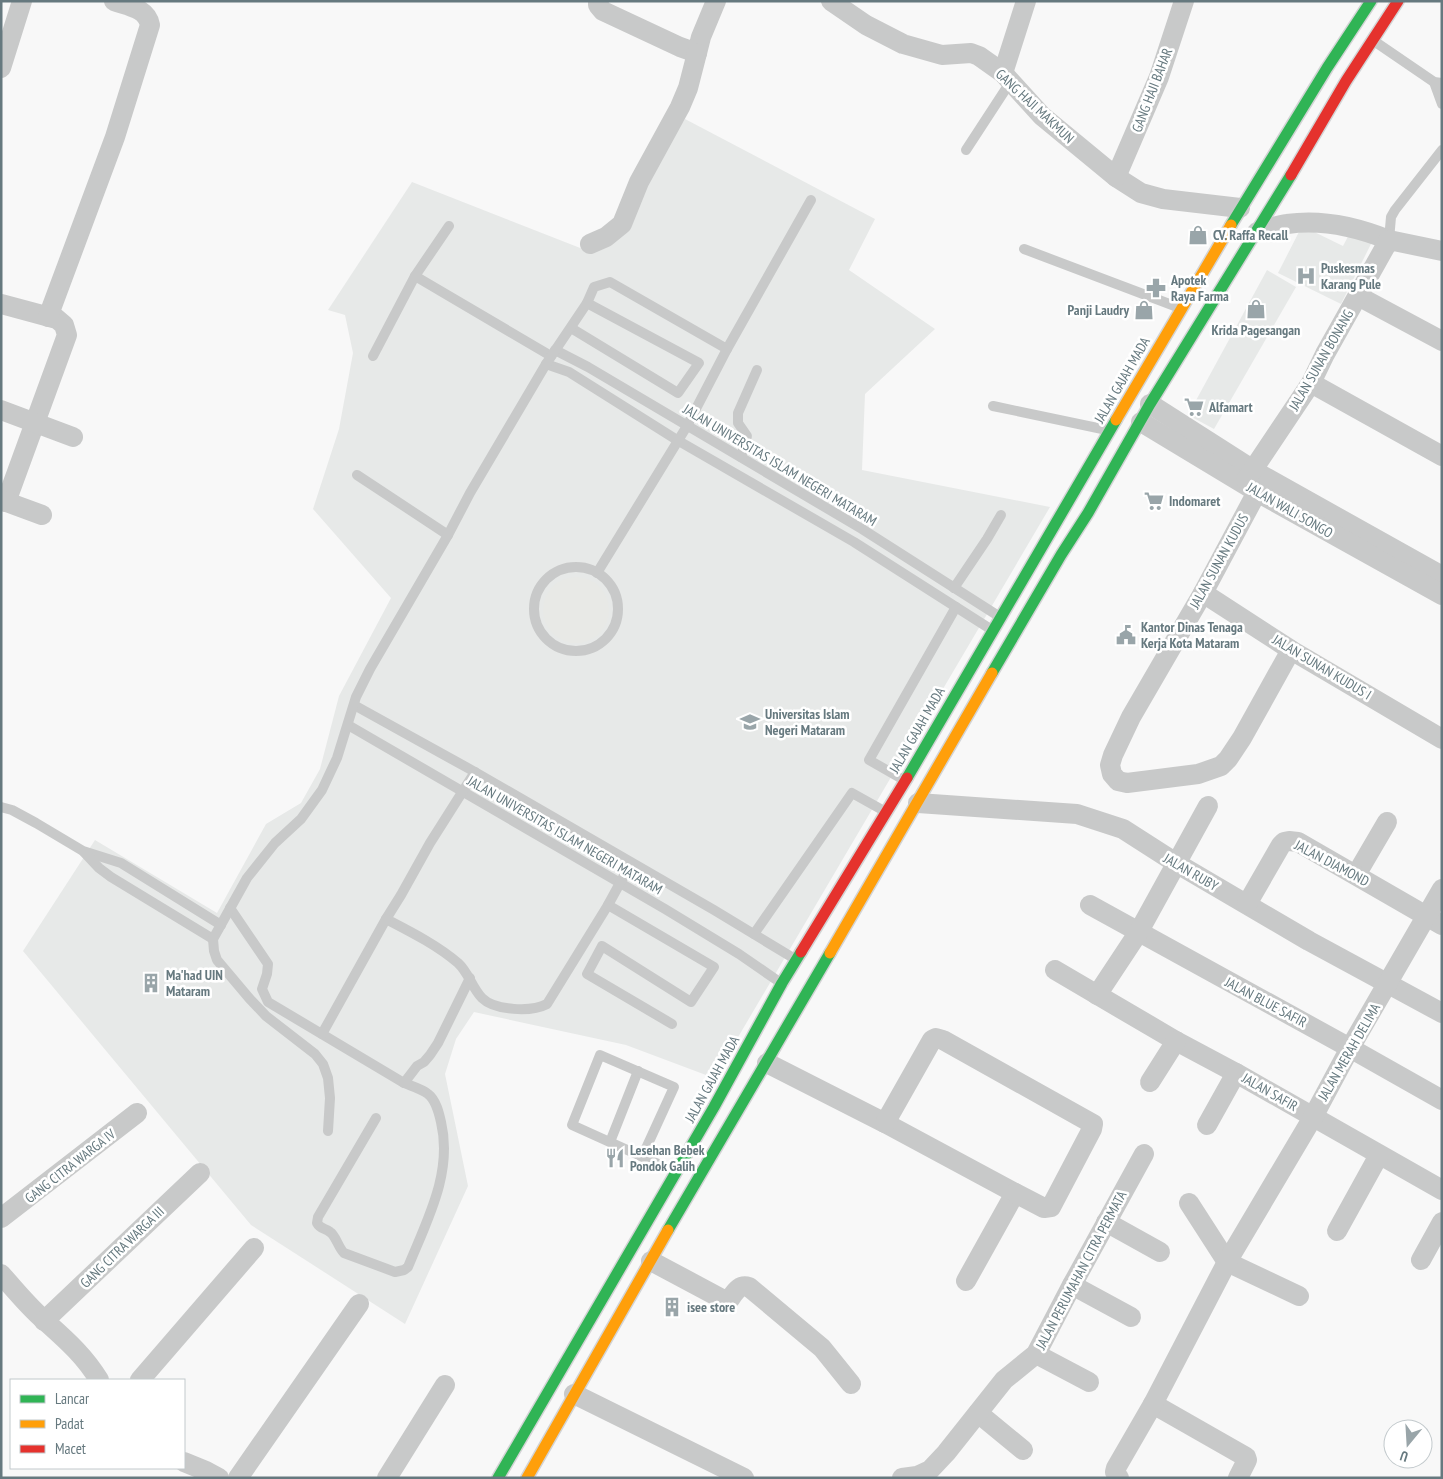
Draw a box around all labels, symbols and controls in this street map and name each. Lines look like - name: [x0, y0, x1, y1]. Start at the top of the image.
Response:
- street label: GANG HAJI BAHAR: [1128, 45, 1176, 135]
- street label: GANG HAJI MAKMUN: [992, 65, 1078, 147]
- shop icon: CV. Raffa Recall: [1187, 224, 1209, 246]
- place label: CV. Raffa Recall: [1213, 226, 1289, 244]
- place label: Puskesmas Karang Pule: [1321, 259, 1381, 293]
- hospital icon: Puskesmas Karang Pule: [1295, 265, 1317, 287]
- place label: Apotek Raya Farma: [1170, 271, 1229, 305]
- pharmacy icon: Apotek Raya Farma: [1145, 277, 1167, 299]
- shop icon: Krida Pagesangan: [1245, 298, 1267, 320]
- shop icon: Panji Laudry: [1133, 299, 1155, 321]
- place label: Panji Laudry: [1068, 301, 1129, 319]
- street label: JALAN SUNAN BONANG: [1284, 306, 1357, 415]
- place label: Krida Pagesangan: [1212, 321, 1300, 339]
- street label: JALAN GAJAH MADA: [1090, 334, 1154, 427]
- supermarket icon: Alfamart: [1183, 396, 1205, 418]
- place label: Alfamart: [1208, 398, 1253, 416]
- street label: JALAN UNIVERSITAS ISLAM NEGERI MATARAM: [679, 399, 880, 530]
- street label: JALAN WALI SONGO: [1243, 478, 1336, 542]
- supermarket icon: Indomaret: [1143, 490, 1165, 512]
- place label: Indomaret: [1169, 492, 1220, 510]
- street label: JALAN SUNAN KUDUS: [1185, 510, 1253, 613]
- place label: Kantor Dinas Tenaga Kerja Kota Mataram: [1141, 618, 1243, 652]
- public building icon: Kantor Dinas Tenaga Kerja Kota Mataram: [1115, 624, 1137, 646]
- street label: JALAN SUNAN KUDUS I: [1268, 630, 1375, 704]
- street label: JALAN GAJAH MADA: [885, 684, 949, 777]
- place label: Universitas Islam Negeri Mataram: [765, 705, 850, 739]
- school or university icon: Universitas Islam Negeri Mataram: [739, 711, 761, 733]
- street label: JALAN UNIVERSITAS ISLAM NEGERI MATARAM: [463, 771, 666, 898]
- street label: JALAN DIAMOND: [1291, 835, 1372, 890]
- street label: JALAN RUBY: [1160, 849, 1222, 895]
- place label: Ma'had UIN Mataram: [166, 966, 223, 1000]
- building icon: Ma'had UIN Mataram: [140, 972, 162, 994]
- street label: JALAN BLUE SAFIR: [1221, 972, 1310, 1031]
- street label: JALAN MERAH DELIMA: [1313, 1000, 1384, 1105]
- street label: JALAN GAJAH MADA: [680, 1032, 743, 1126]
- street label: JALAN SAFIR: [1238, 1068, 1301, 1115]
- street label: GANG CITRA WARGA IV: [21, 1125, 119, 1207]
- place label: Lesehan Bebek Pondok Galih: [630, 1141, 705, 1175]
- restaurant icon: Lesehan Bebek Pondok Galih: [604, 1147, 626, 1169]
- street label: JALAN PERUMAHAN CITRA PERMATA: [1031, 1187, 1131, 1353]
- street label: GANG CITRA WARGA III: [76, 1202, 168, 1292]
- building icon: isee store: [661, 1296, 683, 1318]
- place label: isee store: [687, 1298, 735, 1316]
- legend: [10, 1379, 185, 1469]
- text: Lancar: [55, 1389, 90, 1408]
- text: Padat: [55, 1414, 84, 1433]
- north arrow: [1383, 1419, 1433, 1469]
- text: Macet: [55, 1439, 86, 1458]
- text: U: [1398, 1447, 1410, 1466]

